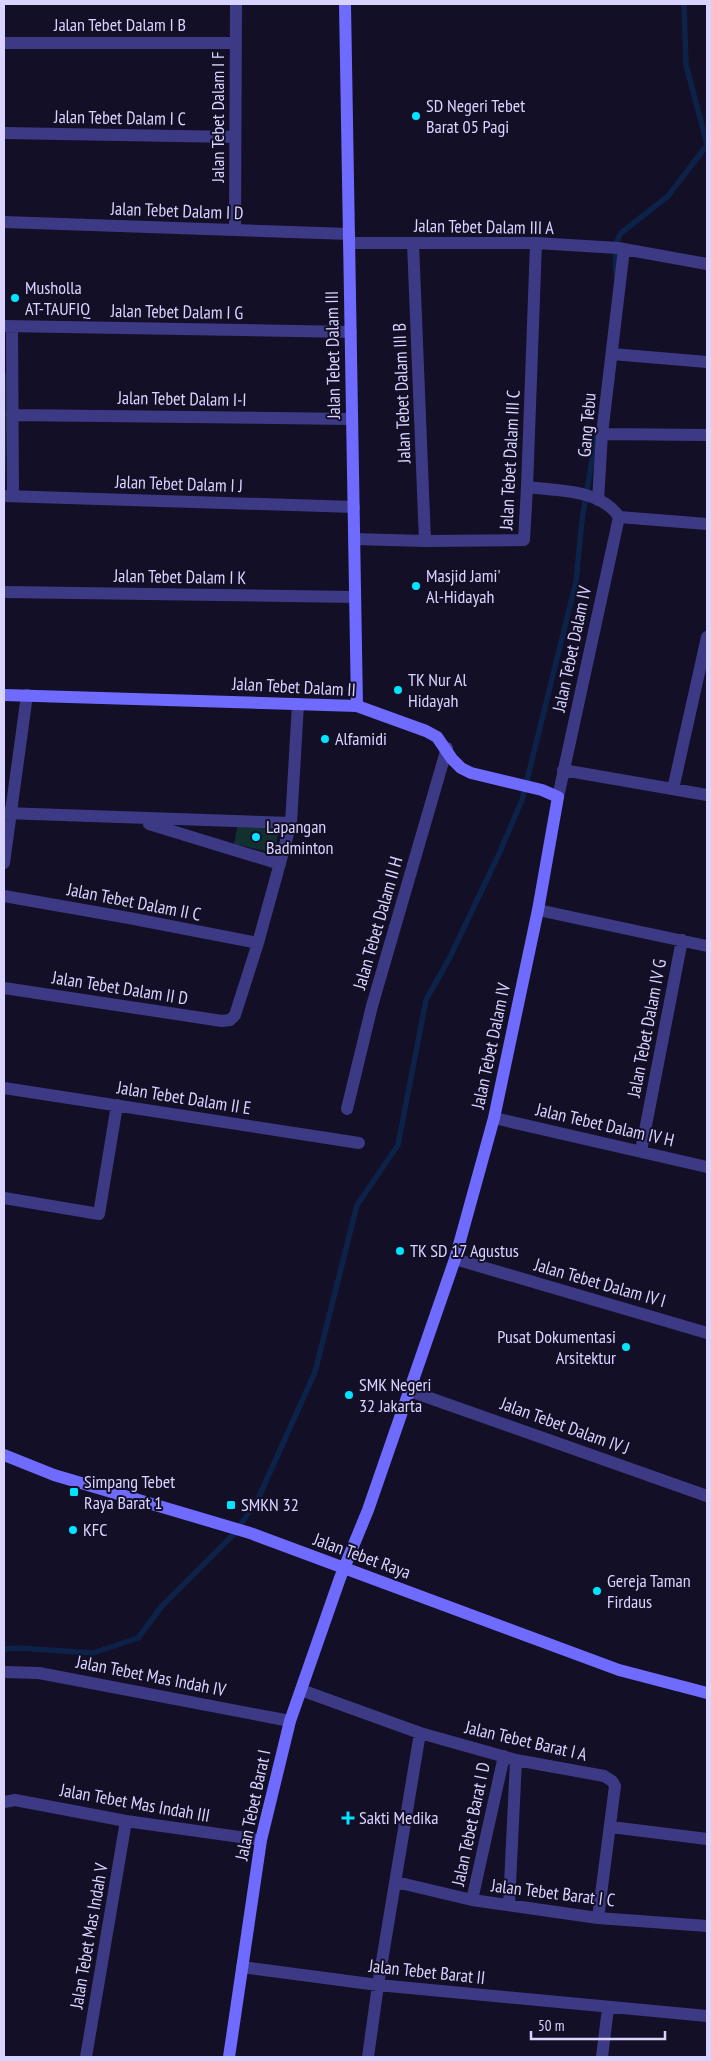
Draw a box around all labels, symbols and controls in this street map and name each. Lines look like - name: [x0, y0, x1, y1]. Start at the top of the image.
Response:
- street label: Jalan Tebet Dalam I B: [53, 13, 186, 36]
- street label: Jalan Tebet Dalam I F: [206, 52, 229, 183]
- place label: SD Negeri Tebet Barat 05 Pagi: [426, 94, 525, 138]
- street label: Jalan Tebet Dalam I C: [53, 105, 186, 130]
- marker: SD Negeri Tebet Barat 05 Pagi: [410, 110, 422, 122]
- street label: Jalan Tebet Dalam I D: [109, 197, 244, 224]
- street label: Jalan Tebet Dalam III A: [413, 214, 555, 239]
- place label: Musholla AT-TAUFIQ: [25, 276, 91, 320]
- street label: Jalan Tebet Dalam III: [320, 291, 345, 420]
- marker: Musholla AT-TAUFIQ: [9, 292, 21, 304]
- street label: Jalan Tebet Dalam I G: [110, 299, 243, 324]
- street label: Jalan Tebet Dalam III B: [388, 323, 415, 465]
- street label: Jalan Tebet Dalam I-I: [116, 386, 247, 411]
- street label: Jalan Tebet Dalam III C: [494, 389, 525, 532]
- street label: Gang Tebu: [572, 392, 601, 458]
- street label: Jalan Tebet Dalam I J: [114, 470, 243, 497]
- street label: Jalan Tebet Dalam I K: [113, 564, 246, 589]
- place label: Masjid Jami' Al-Hidayah: [426, 564, 501, 608]
- marker: Masjid Jami' Al-Hidayah: [410, 580, 422, 592]
- street label: Jalan Tebet Dalam IV: [547, 583, 596, 715]
- place label: TK Nur Al Hidayah: [408, 668, 468, 712]
- street label: Jalan Tebet Dalam II: [231, 672, 356, 701]
- marker: TK Nur Al Hidayah: [392, 684, 404, 696]
- place label: Alfamidi: [335, 727, 387, 750]
- marker: Alfamidi: [319, 733, 331, 745]
- place label: Lapangan Badminton: [266, 815, 333, 859]
- marker: Lapangan Badminton: [250, 831, 262, 843]
- street label: Jalan Tebet Dalam II H: [347, 854, 407, 993]
- street label: Jalan Tebet Dalam II C: [64, 877, 203, 926]
- street label: Jalan Tebet Dalam IV G: [622, 957, 671, 1100]
- street label: Jalan Tebet Dalam II D: [50, 965, 190, 1010]
- street label: Jalan Tebet Dalam IV: [466, 980, 515, 1112]
- street label: Jalan Tebet Dalam II E: [114, 1075, 253, 1119]
- street label: Jalan Tebet Dalam IV H: [533, 1097, 676, 1152]
- place label: TK SD 17 Agustus: [410, 1239, 519, 1262]
- marker: TK SD 17 Agustus: [394, 1245, 406, 1257]
- street label: Jalan Tebet Dalam IV I: [531, 1253, 668, 1312]
- place label: Pusat Dokumentasi Arsitektur: [497, 1325, 616, 1369]
- marker: Pusat Dokumentasi Arsitektur: [620, 1341, 632, 1353]
- place label: SMK Negeri 32 Jakarta: [359, 1373, 431, 1417]
- marker: SMK Negeri 32 Jakarta: [343, 1389, 355, 1401]
- street label: Jalan Tebet Dalam IV J: [497, 1391, 633, 1460]
- place label: Simpang Tebet Raya Barat 1: [84, 1470, 175, 1514]
- marker: Simpang Tebet Raya Barat 1: [68, 1486, 80, 1498]
- place label: SMKN 32: [241, 1493, 299, 1516]
- marker: SMKN 32: [225, 1499, 237, 1511]
- place label: KFC: [83, 1518, 108, 1541]
- marker: KFC: [67, 1524, 79, 1536]
- street label: Jalan Tebet Raya: [310, 1527, 414, 1584]
- place label: Gereja Taman Firdaus: [607, 1569, 691, 1613]
- marker: Gereja Taman Firdaus: [591, 1585, 603, 1597]
- street label: Jalan Tebet Mas Indah IV: [73, 1650, 228, 1701]
- street label: Jalan Tebet Barat I A: [462, 1715, 590, 1766]
- street label: Jalan Tebet Barat I: [229, 1747, 275, 1863]
- street label: Jalan Tebet Barat I D: [446, 1760, 495, 1889]
- street label: Jalan Tebet Mas Indah III: [57, 1778, 212, 1827]
- place label: Sakti Medika: [359, 1806, 438, 1829]
- marker: Sakti Medika: [341, 1811, 355, 1825]
- street label: Jalan Tebet Mas Indah V: [64, 1861, 113, 2011]
- street label: Jalan Tebet Barat I C: [489, 1873, 616, 1912]
- street label: Jalan Tebet Barat II: [367, 1954, 486, 1989]
- scale bar: [531, 2008, 665, 2040]
- text: 50 m: [538, 2016, 564, 2035]

